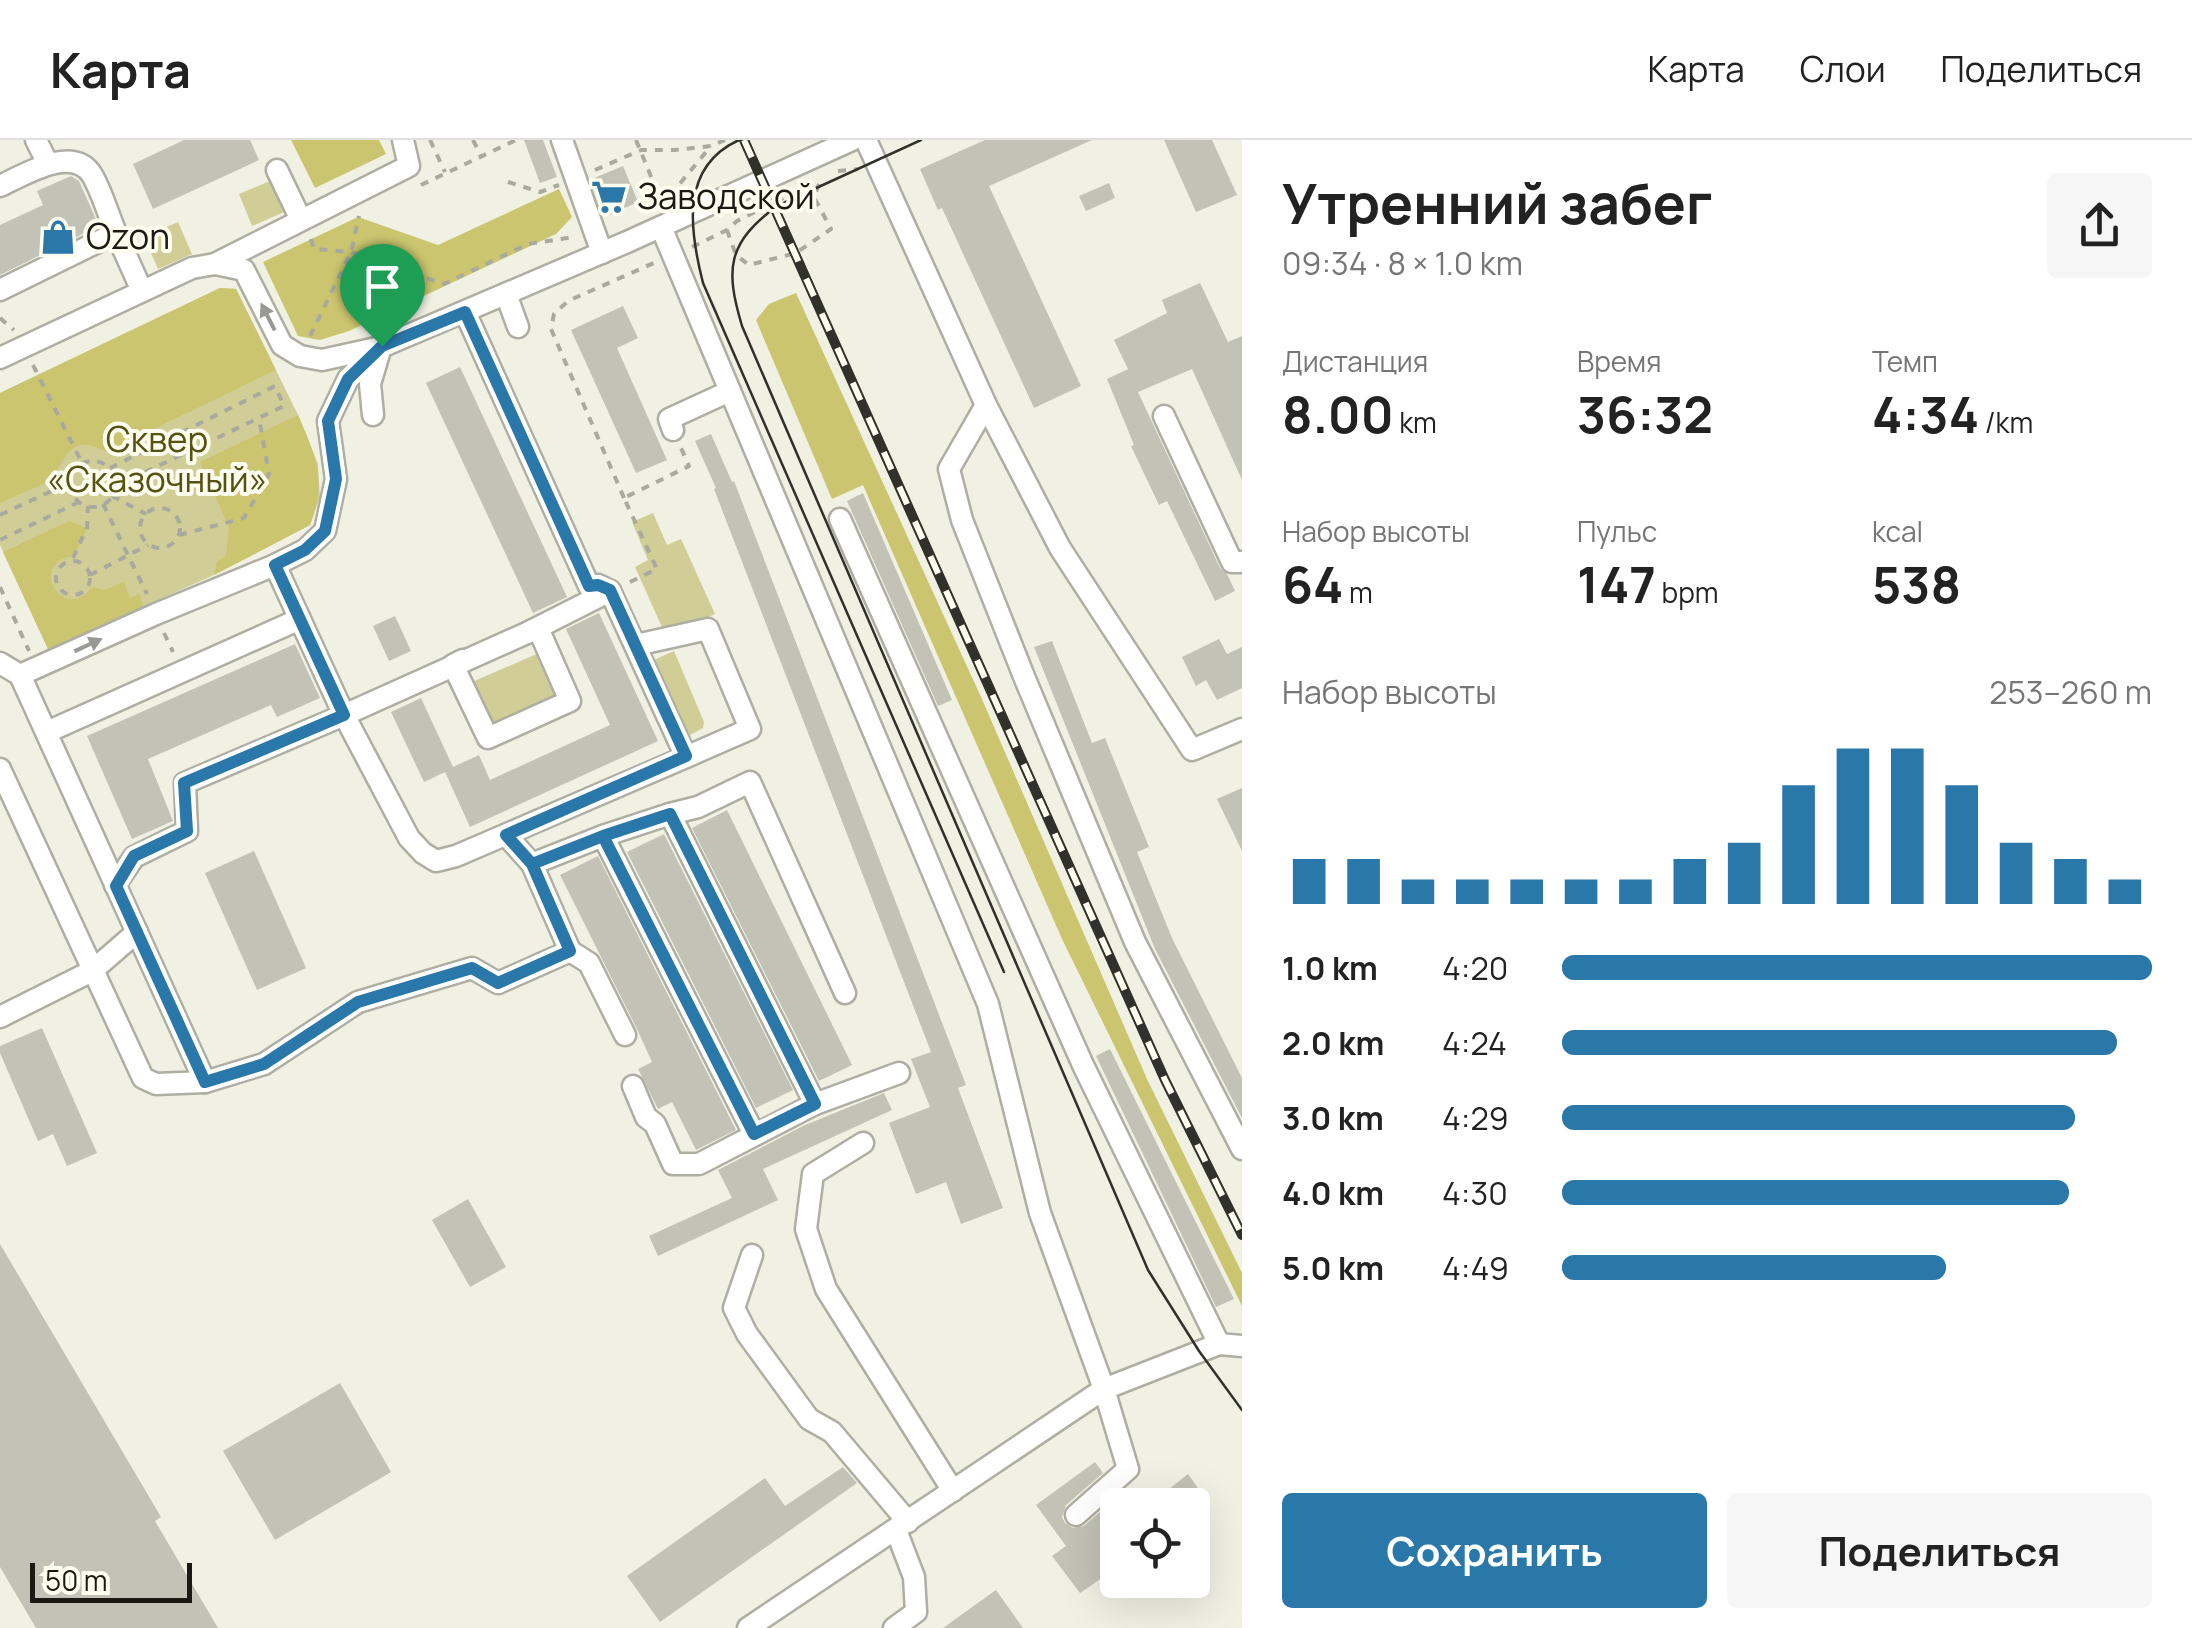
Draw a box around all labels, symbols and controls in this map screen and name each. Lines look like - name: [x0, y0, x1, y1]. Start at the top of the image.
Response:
- text: Карта: [50, 37, 191, 102]
- text: Карта: [1647, 45, 1745, 93]
- text: Слои: [1800, 45, 1886, 93]
- text: Поделиться: [1941, 45, 2142, 93]
- text: Утренний забег: [1282, 165, 1712, 241]
- place label: Заводской: [637, 172, 815, 220]
- button: share: [2047, 173, 2152, 278]
- supermarket icon: Заводской: [590, 178, 628, 216]
- place label: Ozon: [86, 212, 170, 260]
- shop icon: Ozon: [39, 218, 77, 256]
- text: 09:34 · 8 × 1.0 km: [1282, 241, 1523, 285]
- pin: [340, 244, 425, 347]
- icon: arrive: [355, 259, 410, 314]
- one-way arrow: [260, 303, 277, 332]
- text: Дистанция: [1282, 342, 1428, 380]
- text: Время: [1577, 342, 1662, 380]
- text: Темп: [1872, 342, 1938, 380]
- text: 8.00: [1282, 380, 1394, 448]
- text: 36:32: [1577, 380, 1713, 448]
- text: 4:34: [1872, 380, 1979, 448]
- text: km: [1394, 403, 1437, 441]
- text: /km: [1979, 403, 2033, 441]
- park label: Сквер «Сказочный»: [47, 415, 267, 503]
- text: Набор высоты: [1282, 512, 1470, 550]
- text: Пульс: [1577, 512, 1657, 550]
- text: kcal: [1872, 512, 1923, 550]
- text: 64: [1282, 550, 1344, 618]
- text: 147: [1577, 550, 1656, 618]
- text: 538: [1872, 550, 1961, 618]
- text: m: [1344, 573, 1373, 611]
- text: bpm: [1656, 573, 1719, 611]
- one-way arrow: [73, 637, 103, 653]
- text: Набор высоты: [1282, 670, 1497, 714]
- text: 253–260 m: [1989, 670, 2152, 714]
- text: 1.0 km: [1282, 946, 1378, 990]
- text: 4:20: [1442, 946, 1508, 990]
- text: 2.0 km: [1282, 1021, 1384, 1065]
- text: 4:24: [1442, 1021, 1507, 1065]
- text: 3.0 km: [1282, 1096, 1384, 1140]
- text: 4:29: [1442, 1096, 1509, 1140]
- text: 4.0 km: [1282, 1171, 1384, 1215]
- text: 4:30: [1442, 1171, 1508, 1215]
- text: 5.0 km: [1282, 1246, 1384, 1290]
- text: 4:49: [1442, 1246, 1509, 1290]
- map controls: [1100, 1488, 1210, 1598]
- button: locate: [1100, 1488, 1210, 1598]
- button: Сохранить: [1282, 1493, 1707, 1608]
- button: Поделиться: [1727, 1493, 2152, 1608]
- scale bar: [30, 1558, 192, 1602]
- text: 50 m: [45, 1561, 108, 1599]

